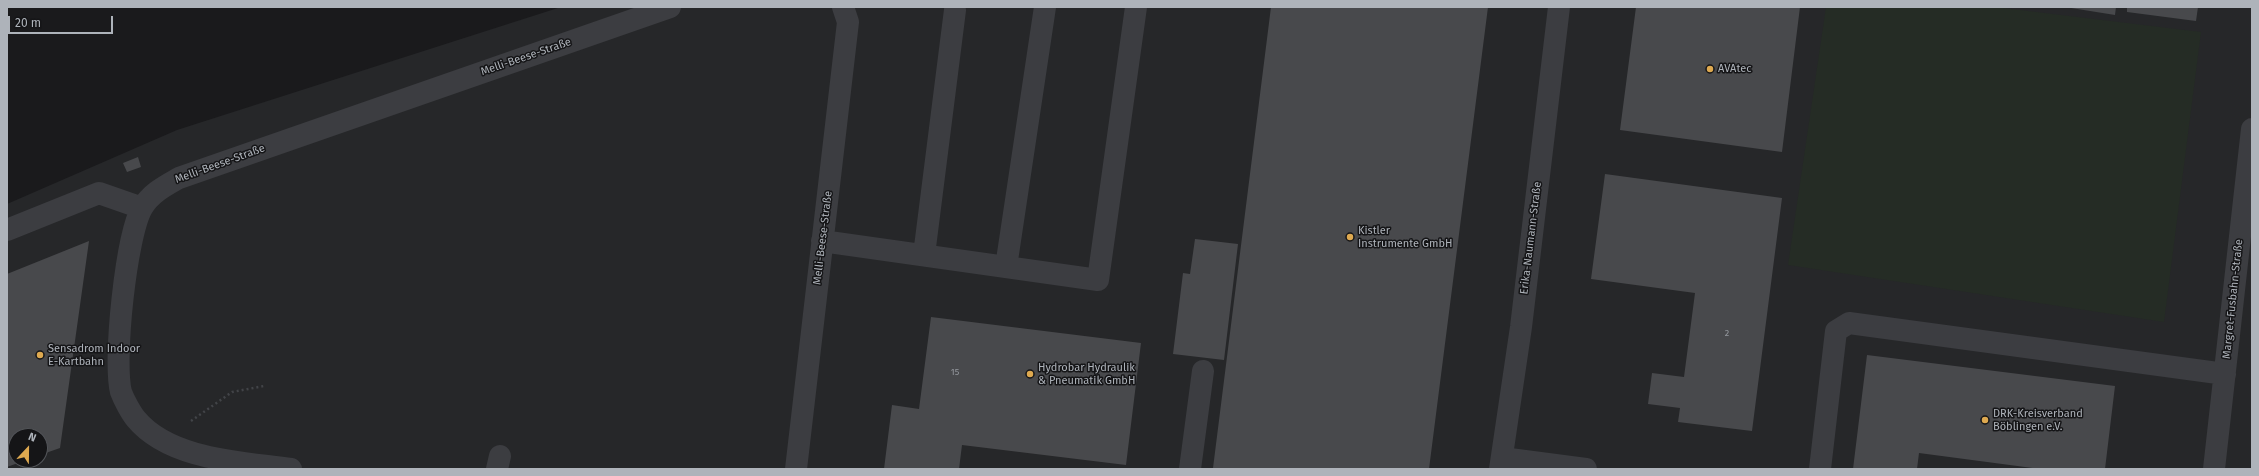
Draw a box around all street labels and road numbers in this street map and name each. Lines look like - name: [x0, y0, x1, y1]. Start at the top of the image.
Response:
- street label: Melli-Beese-Straße: [479, 35, 573, 79]
- street label: Melli-Beese-Straße: [173, 142, 267, 186]
- street label: Erika-Naumann-Straße: [1518, 181, 1544, 295]
- street label: Melli-Beese-Straße: [811, 190, 835, 286]
- street label: Margret-Fusbahn-Straße: [2220, 238, 2246, 360]

